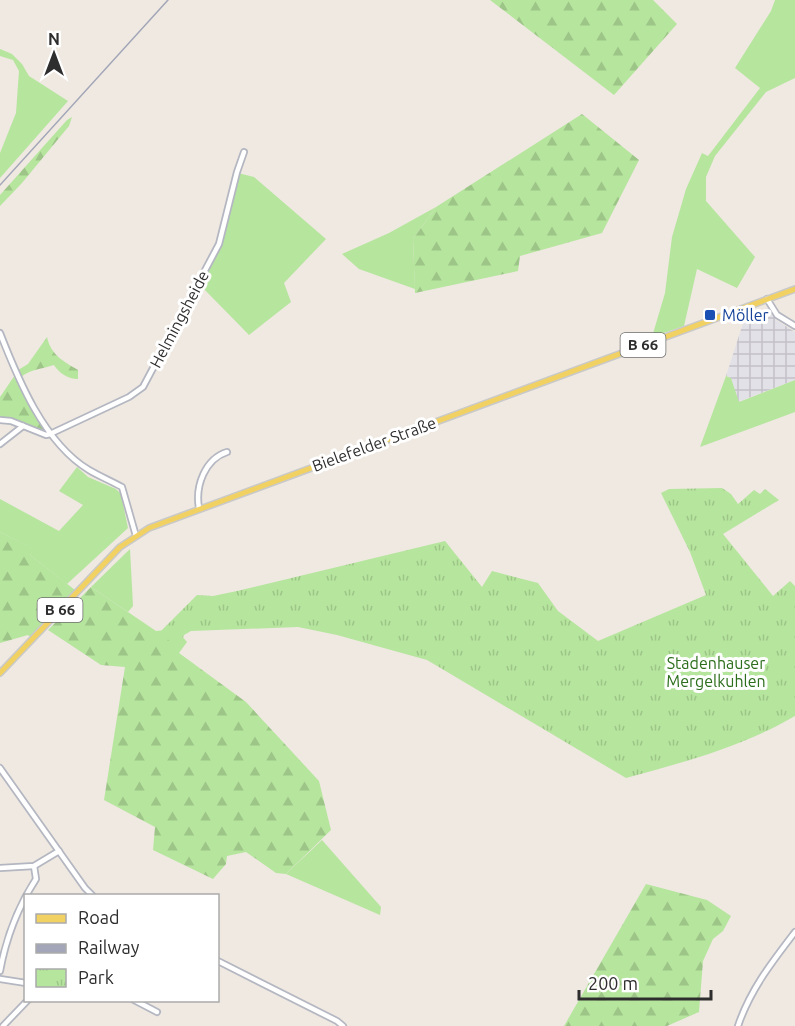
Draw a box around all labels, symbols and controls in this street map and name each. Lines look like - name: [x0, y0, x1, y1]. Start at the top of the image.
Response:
- north arrow: [24, 24, 84, 84]
- text: N: [48, 30, 60, 48]
- street label: Helmingsheide: [146, 267, 212, 371]
- place label: Möller: [722, 306, 769, 324]
- marker: Möller: [703, 308, 717, 322]
- road number: B 66: [620, 333, 666, 357]
- street label: Bielefelder Straße: [310, 413, 438, 475]
- road number: B 66: [38, 598, 82, 622]
- park label: Stadenhauser Mergelkuhlen: [666, 654, 766, 690]
- legend: [24, 894, 219, 1002]
- text: Road: [78, 907, 120, 927]
- text: Railway: [78, 937, 140, 957]
- scale bar: [579, 963, 711, 1001]
- text: Park: [78, 967, 114, 987]
- text: 200 m: [588, 973, 638, 993]

